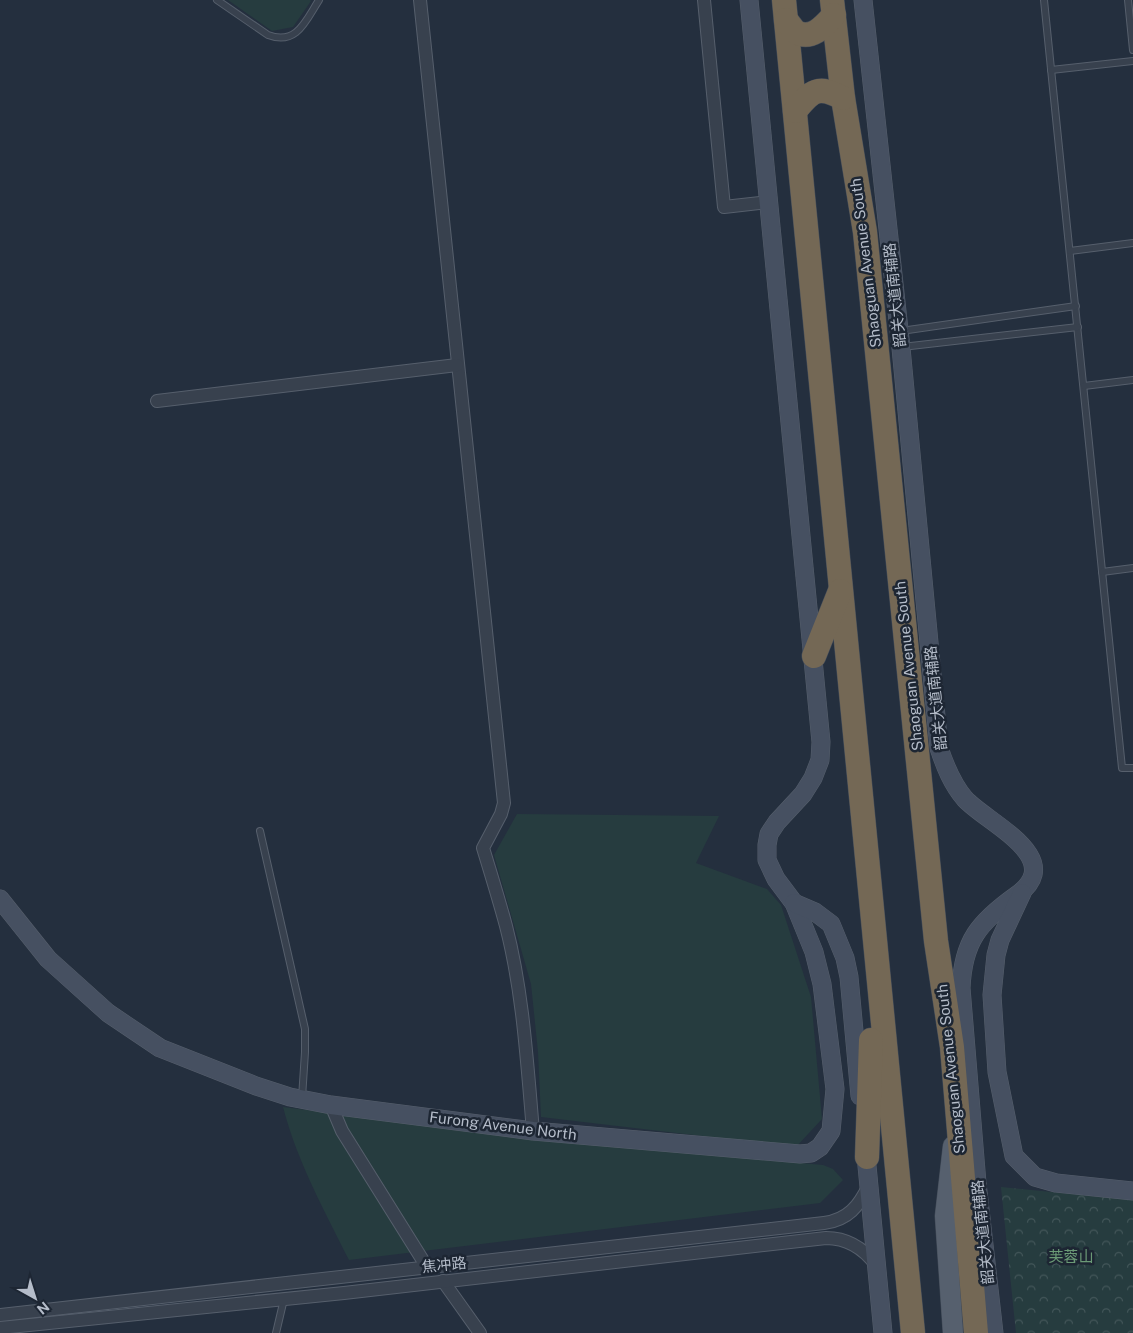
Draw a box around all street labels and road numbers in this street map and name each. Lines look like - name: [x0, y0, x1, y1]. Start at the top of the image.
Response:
- street label: Shaoguan Avenue South: [847, 177, 884, 349]
- street label: 韶关大道南辅路: [881, 242, 908, 348]
- street label: Shaoguan Avenue South: [891, 580, 926, 752]
- street label: 韶关大道南辅路: [922, 645, 949, 751]
- street label: Shaoguan Avenue South: [933, 983, 968, 1155]
- street label: Furong Avenue North: [428, 1108, 578, 1143]
- street label: 韶关大道南辅路: [969, 1179, 996, 1285]
- street label: 焦冲路: [421, 1254, 467, 1275]

